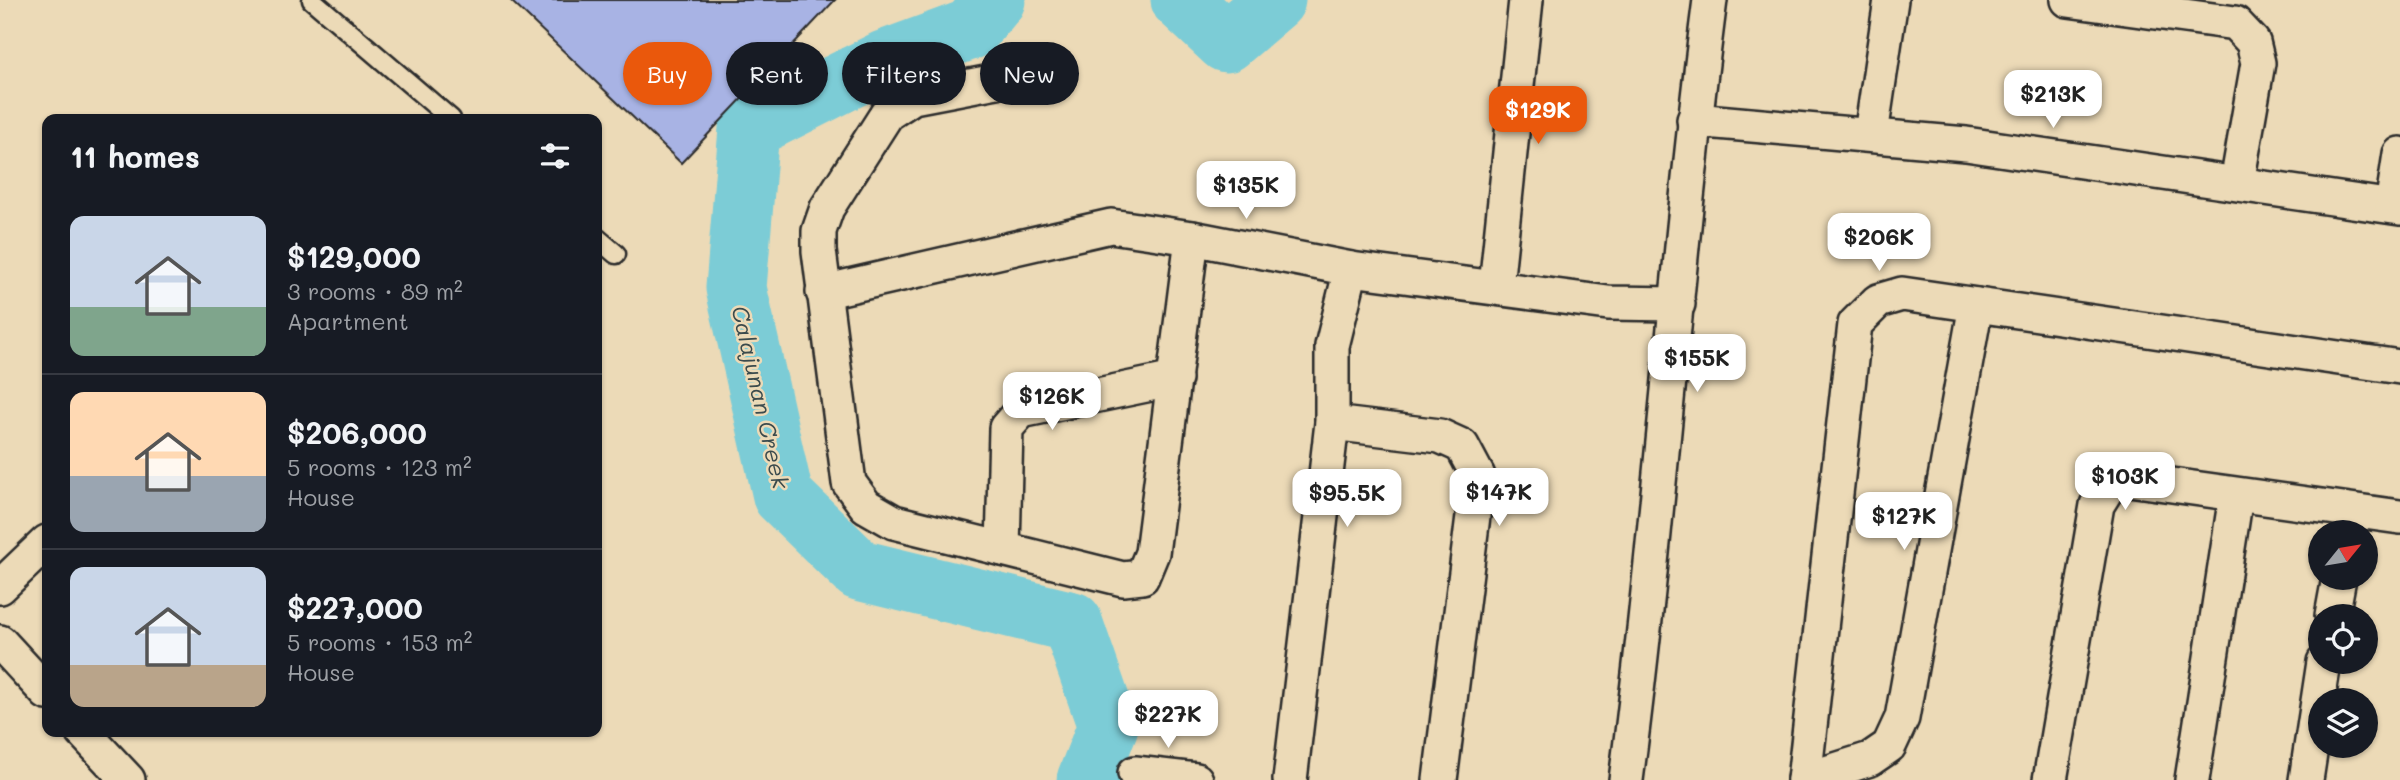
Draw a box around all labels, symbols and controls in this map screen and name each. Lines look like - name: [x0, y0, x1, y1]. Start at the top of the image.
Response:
- chip: Buy: [623, 42, 712, 105]
- chip: Rent: [726, 42, 828, 105]
- chip: Filters: [842, 42, 966, 105]
- chip: New: [980, 42, 1079, 105]
- pin: $213K: [2004, 71, 2102, 130]
- text: $213K: [2020, 78, 2086, 108]
- pin: $129K: [1489, 86, 1587, 146]
- text: $129K: [1505, 94, 1571, 124]
- text: 11 homes: [70, 136, 200, 176]
- icon: filters: [536, 137, 574, 175]
- pin: $135K: [1197, 162, 1295, 221]
- text: $135K: [1213, 169, 1279, 199]
- pin: $206K: [1830, 214, 1928, 273]
- text: $206K: [1844, 221, 1914, 251]
- text: $129,000: [287, 236, 421, 276]
- icon: home: [126, 244, 210, 328]
- text: 3 rooms · 89 m²: [287, 276, 463, 306]
- water label: Calajunan Creek: [725, 303, 797, 492]
- text: Apartment: [287, 306, 409, 336]
- pin: $155K: [1648, 334, 1746, 394]
- text: $155K: [1664, 342, 1730, 372]
- pin: $126K: [1003, 372, 1101, 432]
- text: $126K: [1019, 380, 1085, 410]
- text: $206,000: [287, 412, 427, 452]
- icon: home: [126, 420, 210, 504]
- text: 5 rooms · 123 m²: [287, 452, 472, 482]
- pin: $103K: [2076, 452, 2174, 512]
- text: $103K: [2091, 460, 2159, 490]
- pin: $147K: [1450, 468, 1548, 528]
- pin: $95.5K: [1290, 470, 1404, 529]
- text: $147K: [1466, 476, 1532, 506]
- text: $95.5K: [1308, 477, 1386, 507]
- text: House: [287, 482, 355, 512]
- pin: $127K: [1855, 492, 1953, 552]
- text: $127K: [1871, 500, 1937, 530]
- north arrow: [2308, 520, 2378, 590]
- map controls: [2308, 520, 2378, 758]
- text: $227,000: [287, 587, 423, 627]
- icon: home: [126, 595, 210, 679]
- button: locate: [2308, 604, 2378, 674]
- text: 5 rooms · 153 m²: [287, 627, 472, 657]
- text: House: [287, 657, 355, 687]
- button: layers: [2308, 688, 2378, 758]
- pin: $227K: [1119, 690, 1217, 750]
- text: $227K: [1134, 698, 1202, 728]

